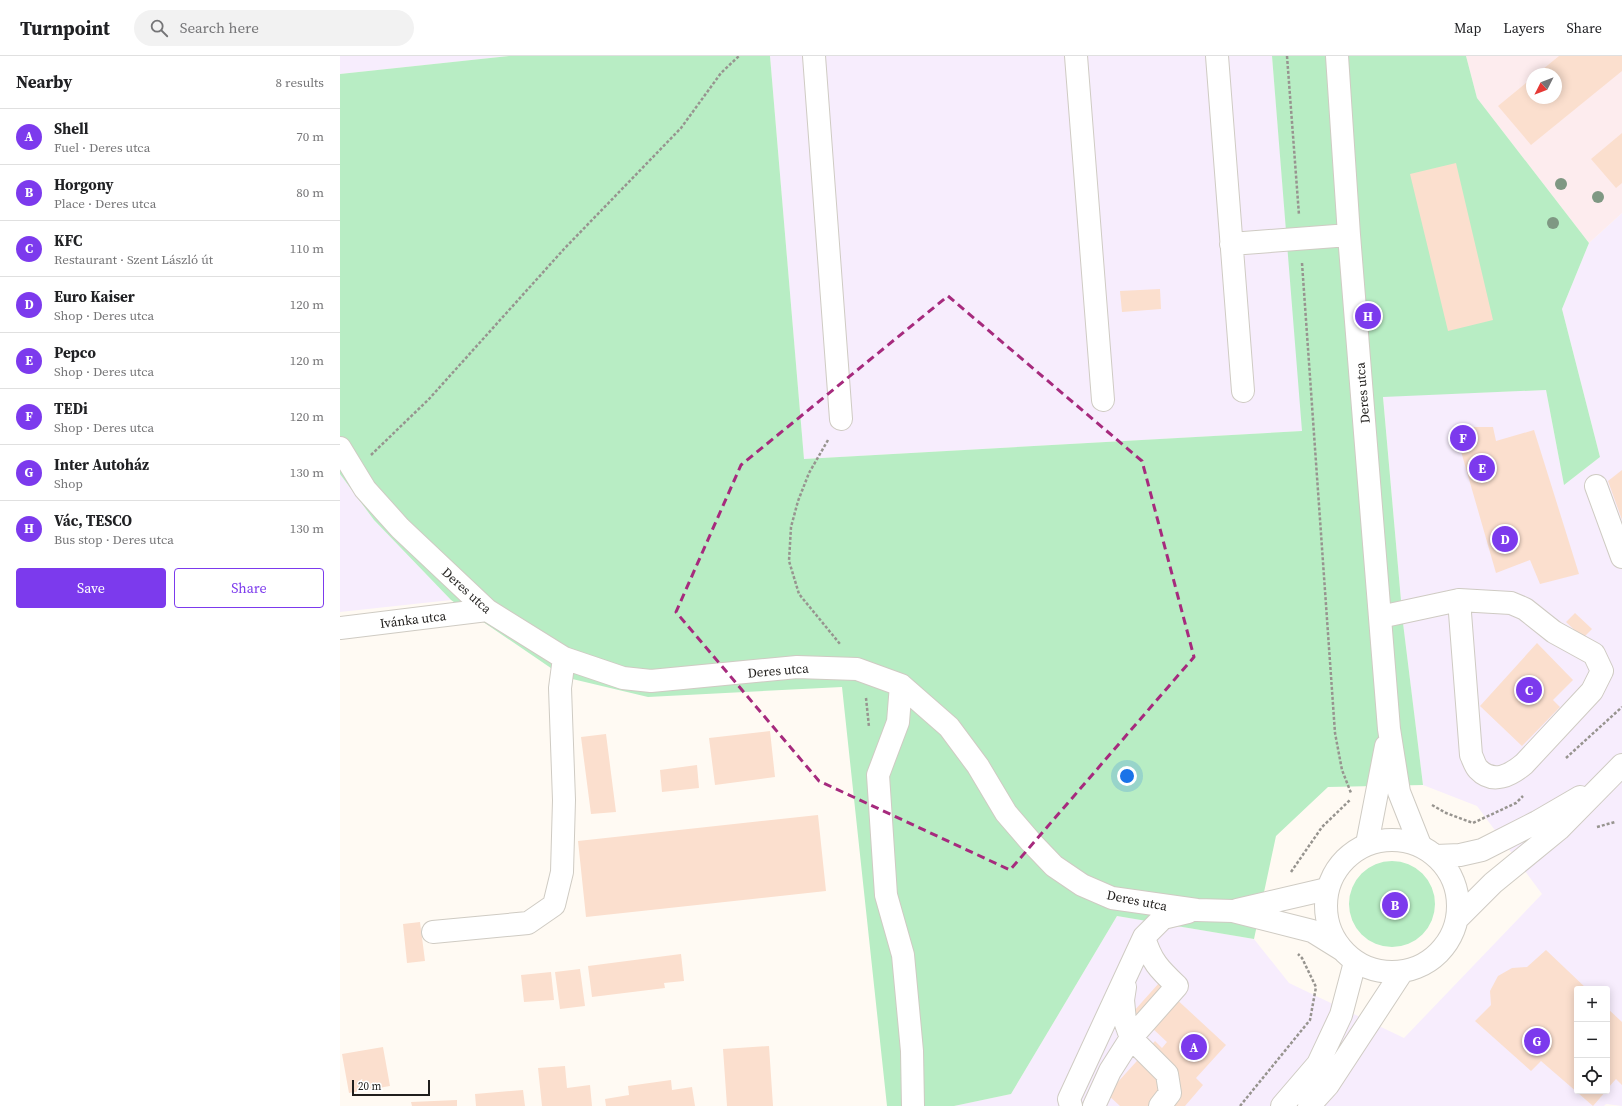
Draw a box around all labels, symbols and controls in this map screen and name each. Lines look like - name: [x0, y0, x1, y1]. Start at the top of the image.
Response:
- search box: [134, 10, 414, 46]
- text: Turnpoint: [20, 15, 110, 41]
- icon: search: [148, 17, 170, 39]
- text: Search here: [180, 17, 259, 38]
- text: Map: [1454, 18, 1481, 38]
- text: Layers: [1503, 18, 1545, 38]
- text: Share: [1567, 18, 1602, 38]
- north arrow: [1526, 68, 1562, 104]
- text: Nearby: [16, 70, 72, 94]
- text: 8 results: [276, 74, 324, 91]
- text: Shell: [54, 118, 89, 139]
- text: A: [25, 128, 33, 145]
- text: 70 m: [296, 128, 324, 145]
- text: Fuel · Deres utca: [54, 139, 150, 156]
- text: Horgony: [54, 174, 113, 195]
- text: B: [25, 184, 33, 201]
- text: 80 m: [296, 184, 324, 201]
- text: Place · Deres utca: [54, 195, 156, 212]
- text: KFC: [54, 230, 82, 251]
- text: C: [25, 240, 33, 257]
- text: 110 m: [290, 240, 324, 257]
- text: Restaurant · Szent László út: [54, 251, 213, 268]
- text: Euro Kaiser: [54, 286, 135, 307]
- text: D: [24, 296, 34, 313]
- text: 120 m: [290, 296, 324, 313]
- pin: H: [1355, 301, 1381, 331]
- text: Shop · Deres utca: [54, 307, 154, 324]
- text: Pepco: [54, 342, 96, 363]
- text: E: [25, 352, 33, 369]
- text: 120 m: [290, 352, 324, 369]
- street label: Deres utca: [1351, 361, 1374, 424]
- text: Shop · Deres utca: [54, 363, 154, 380]
- text: TEDi: [54, 398, 88, 419]
- text: F: [25, 408, 33, 425]
- text: 120 m: [290, 408, 324, 425]
- text: Shop · Deres utca: [54, 419, 154, 436]
- pin: F: [1450, 423, 1476, 453]
- pin: E: [1469, 453, 1495, 483]
- text: Inter Autoház: [54, 454, 149, 475]
- text: G: [25, 464, 33, 481]
- text: 130 m: [290, 464, 324, 481]
- text: Shop: [54, 475, 83, 492]
- text: Vác, TESCO: [54, 510, 132, 531]
- text: H: [24, 520, 34, 537]
- text: 130 m: [290, 520, 324, 537]
- pin: D: [1492, 524, 1518, 554]
- text: Bus stop · Deres utca: [54, 531, 174, 548]
- street label: Deres utca: [438, 564, 495, 617]
- button: Save: [16, 568, 166, 608]
- button: Share: [174, 568, 324, 608]
- street label: Ivánka utca: [379, 607, 448, 632]
- street label: Deres utca: [747, 659, 810, 682]
- pin: C: [1516, 675, 1542, 705]
- your location: [1117, 766, 1137, 786]
- street label: Deres utca: [1105, 886, 1169, 915]
- pin: B: [1382, 890, 1408, 920]
- map controls: [1574, 986, 1610, 1094]
- button: +: [1574, 986, 1610, 1022]
- button: −: [1574, 1022, 1610, 1058]
- pin: G: [1524, 1026, 1550, 1056]
- pin: A: [1181, 1032, 1207, 1062]
- button: locate: [1574, 1058, 1610, 1094]
- scale bar: [352, 1078, 430, 1097]
- text: 20 m: [358, 1079, 381, 1094]

